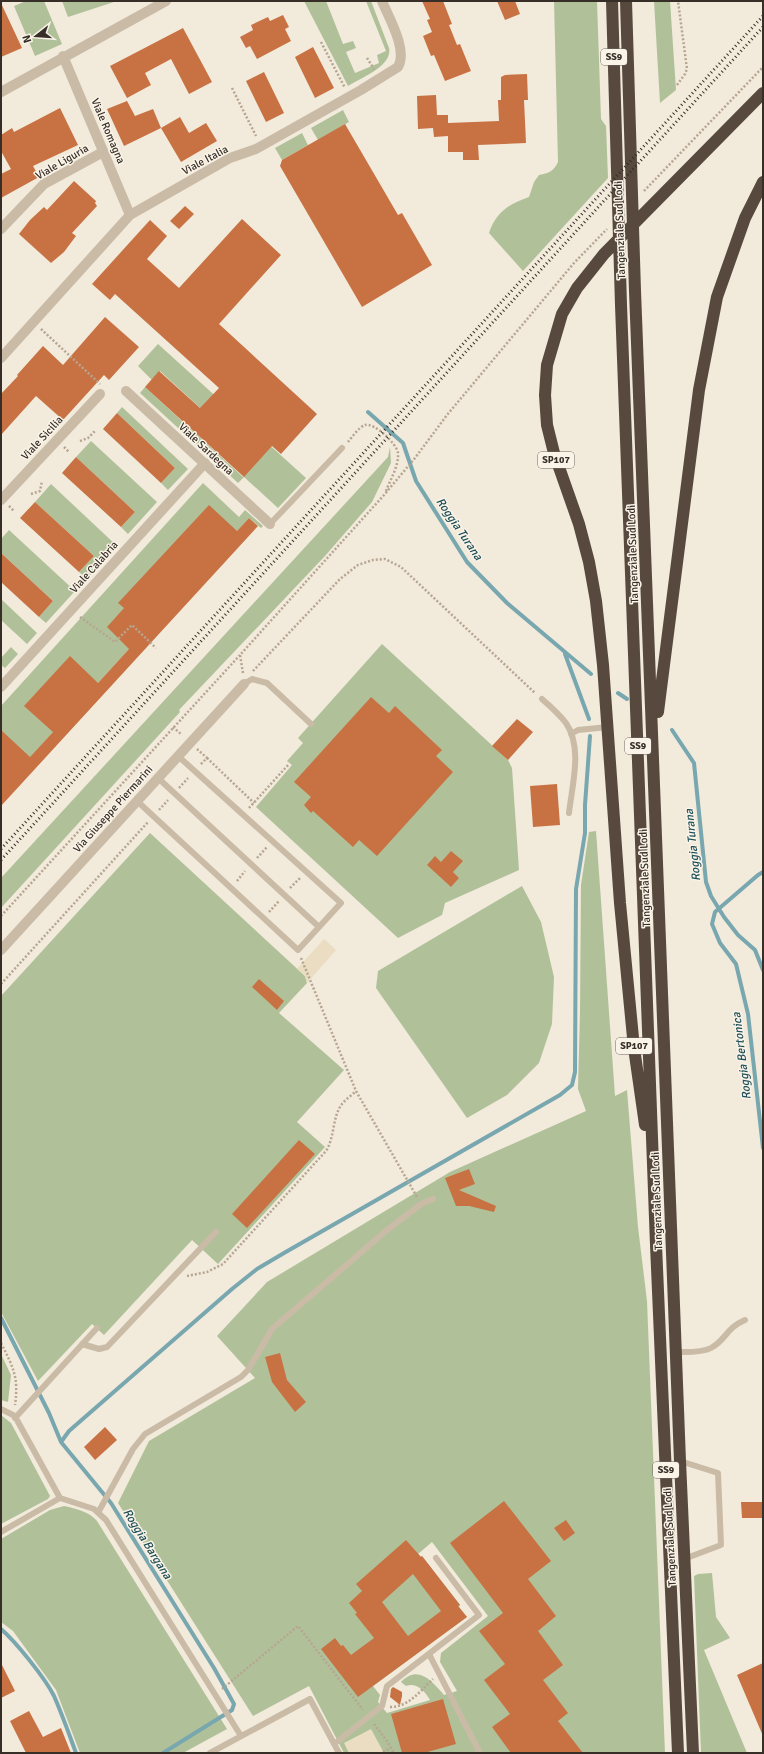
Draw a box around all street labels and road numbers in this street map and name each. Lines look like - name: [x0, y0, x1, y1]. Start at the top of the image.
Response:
- road number: SS9: [601, 49, 627, 65]
- street label: Viale Romagna: [88, 96, 128, 166]
- street label: Viale Liguria: [33, 141, 91, 182]
- street label: Viale Italia: [180, 142, 231, 178]
- street label: Tangenziale Sud Lodi: [612, 181, 628, 279]
- street label: Viale Sicilia: [18, 413, 66, 463]
- street label: Viale Sardegna: [176, 420, 236, 478]
- road number: SP107: [538, 452, 574, 468]
- street label: Tangenziale Sud Lodi: [625, 505, 641, 603]
- street label: Viale Calabria: [67, 538, 121, 596]
- road number: SS9: [625, 738, 651, 754]
- street label: Via Giuseppe Piermarini: [70, 763, 156, 855]
- street label: Tangenziale Sud Lodi: [637, 829, 653, 927]
- road number: SP107: [616, 1038, 652, 1054]
- street label: Tangenziale Sud Lodi: [649, 1152, 665, 1250]
- road number: SS9: [653, 1462, 679, 1478]
- street label: Tangenziale Sud Lodi: [661, 1488, 679, 1586]

